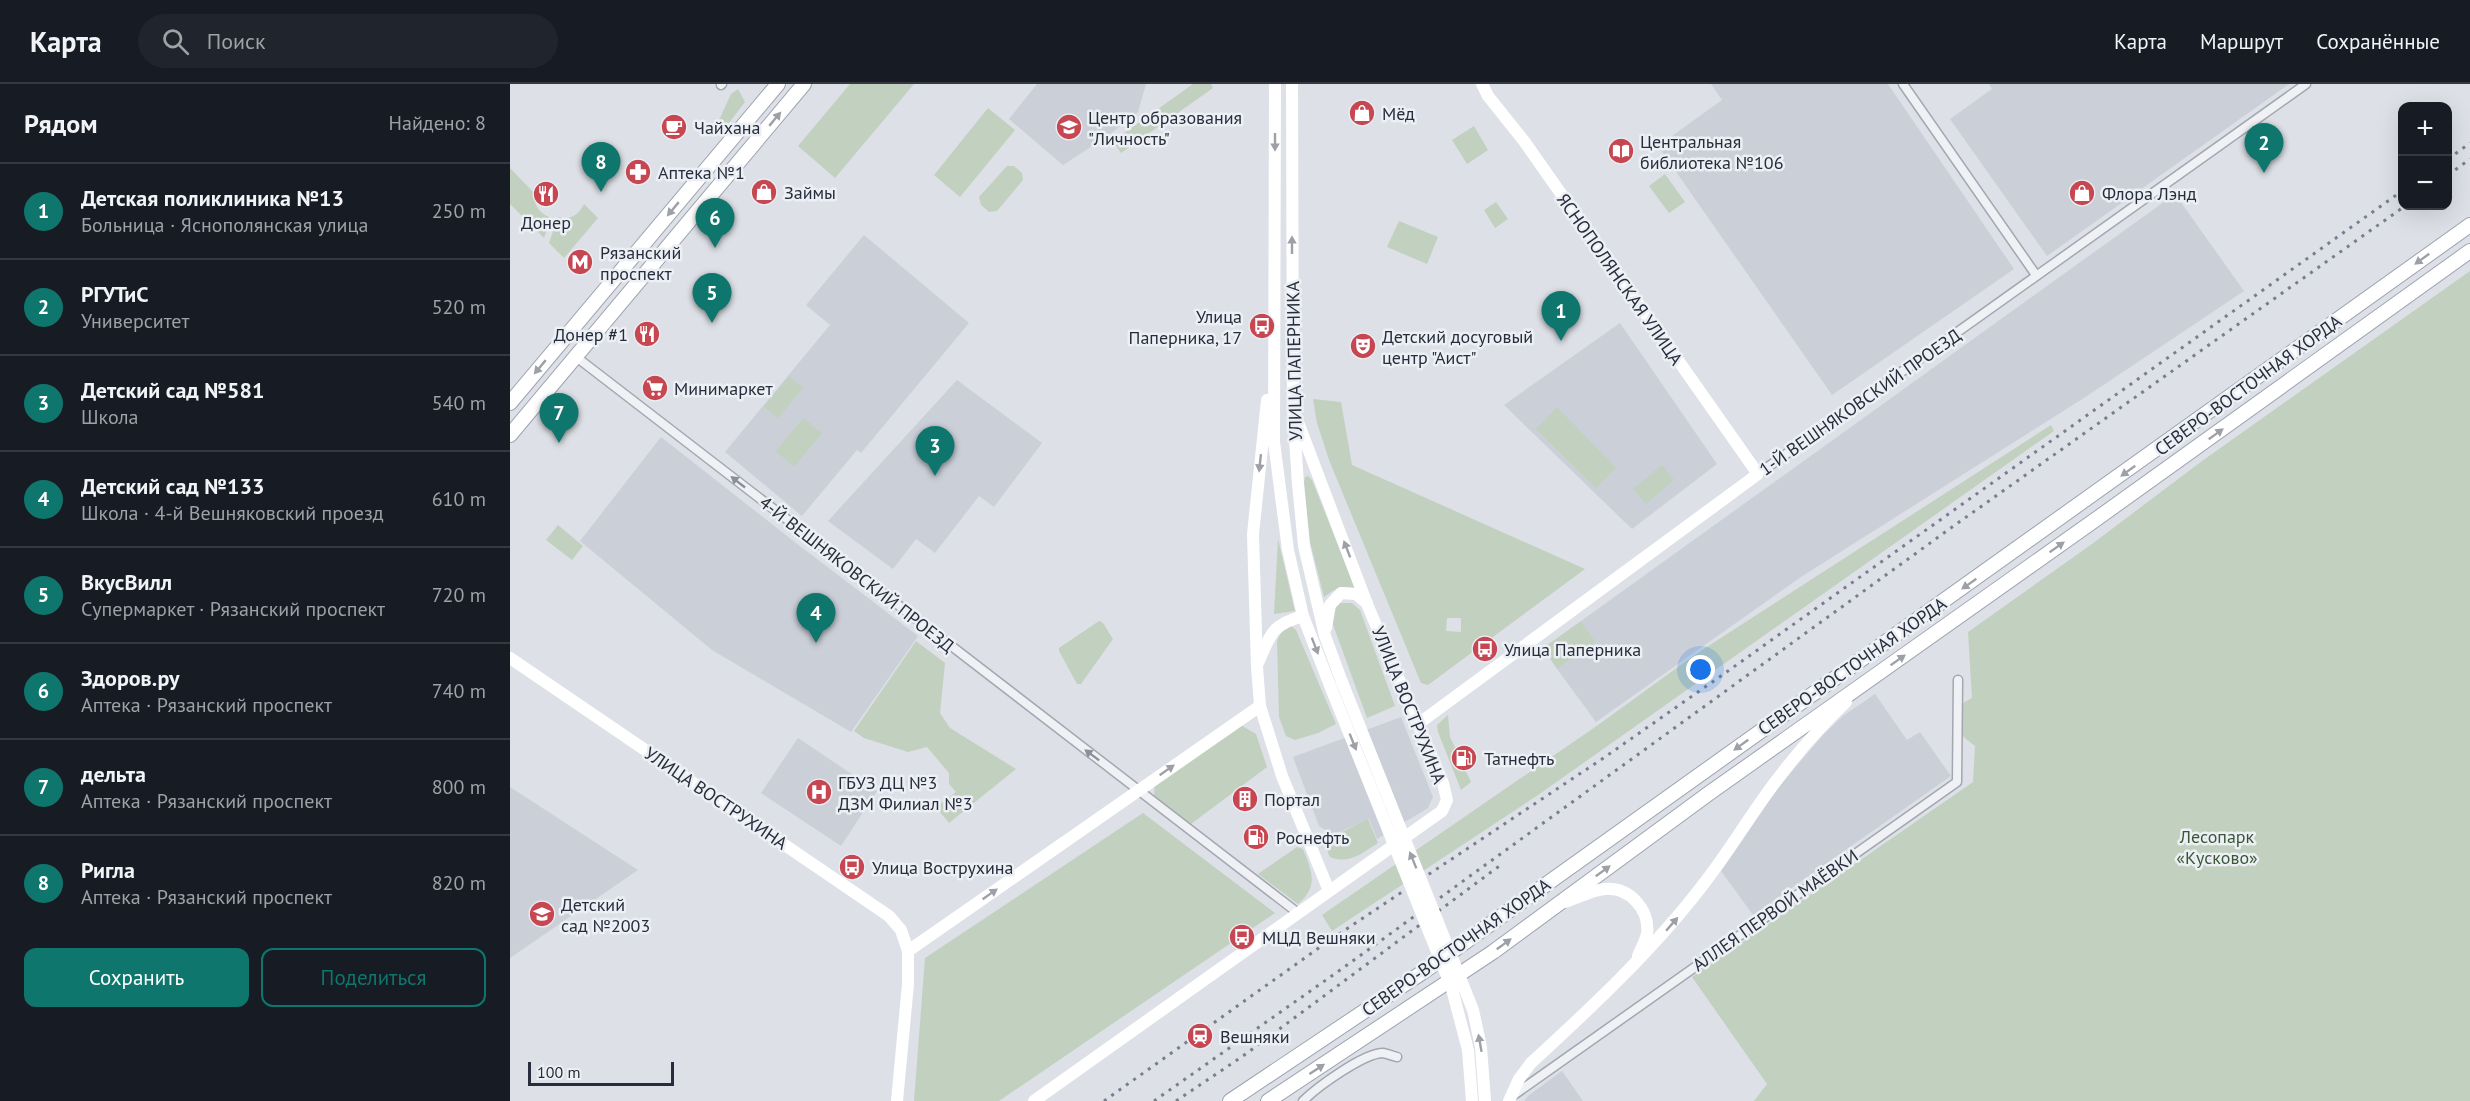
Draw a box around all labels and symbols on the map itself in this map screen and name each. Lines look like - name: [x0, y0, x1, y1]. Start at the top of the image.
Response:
- shop icon: Мёд: [1347, 98, 1377, 128]
- place label: Мёд: [1382, 102, 1415, 125]
- place label: Центр образования "Личность": [1088, 106, 1242, 150]
- cafe icon: Чайхана: [659, 112, 689, 142]
- one-way arrow: [768, 112, 781, 127]
- school or university icon: Центр образования "Личность": [1054, 112, 1084, 142]
- place label: Чайхана: [694, 116, 761, 139]
- pin: 2: [2244, 124, 2284, 173]
- place label: Центральная библиотека №106: [1640, 130, 1783, 174]
- one-way arrow: [1270, 133, 1280, 152]
- library icon: Центральная библиотека №106: [1606, 136, 1636, 166]
- pin: 8: [582, 142, 620, 192]
- pharmacy icon: Аптека №1: [623, 157, 653, 187]
- place label: Аптека №1: [658, 161, 745, 184]
- shop icon: Займы: [749, 177, 779, 207]
- shop icon: Флора Лэнд: [2067, 178, 2097, 208]
- restaurant icon: Донер: [531, 179, 561, 209]
- place label: Займы: [784, 181, 836, 204]
- place label: Флора Лэнд: [2102, 182, 2197, 205]
- street label: ЯСНОПОЛЯНСКАЯ УЛИЦА: [1552, 189, 1688, 370]
- pin: 6: [696, 198, 734, 248]
- one-way arrow: [667, 201, 680, 216]
- place label: Донер: [521, 211, 571, 234]
- one-way arrow: [1288, 236, 1297, 255]
- place label: Рязанский проспект: [600, 241, 681, 285]
- metro station icon: Рязанский проспект: [565, 247, 595, 277]
- one-way arrow: [2415, 253, 2430, 265]
- pin: 5: [692, 274, 732, 323]
- street label: УЛИЦА ПАПЕРНИКА: [1281, 280, 1307, 441]
- pin: 1: [1542, 292, 1580, 341]
- place label: Улица Паперника, 17: [1129, 305, 1242, 349]
- street label: СЕВЕРО-ВОСТОЧНАЯ ХОРДА: [2150, 309, 2346, 460]
- bus stop icon: Улица Паперника, 17: [1247, 311, 1277, 341]
- restaurant icon: Донер #1: [632, 319, 662, 349]
- place label: Донер #1: [554, 323, 628, 346]
- street label: 1-Й ВЕШНЯКОВСКИЙ ПРОЕЗД: [1755, 323, 1965, 481]
- place label: Детский досуговый центр "Аист": [1382, 325, 1533, 369]
- theatre icon: Детский досуговый центр "Аист": [1348, 331, 1378, 361]
- one-way arrow: [534, 359, 547, 375]
- supermarket icon: Минимаркет: [640, 373, 670, 403]
- place label: Минимаркет: [674, 377, 773, 400]
- pin: 7: [539, 394, 578, 443]
- pin: 3: [916, 426, 954, 476]
- one-way arrow: [2207, 428, 2223, 440]
- one-way arrow: [1255, 453, 1265, 472]
- one-way arrow: [2120, 465, 2136, 477]
- one-way arrow: [730, 476, 746, 489]
- street label: 4-Й ВЕШНЯКОВСКИЙ ПРОЕЗД: [755, 491, 959, 657]
- one-way arrow: [1341, 540, 1351, 558]
- one-way arrow: [2049, 541, 2065, 553]
- one-way arrow: [1961, 578, 1977, 590]
- street label: СЕВЕРО-ВОСТОЧНАЯ ХОРДА: [1753, 592, 1951, 740]
- pin: 4: [796, 594, 836, 643]
- street label: УЛИЦА ВОСТРУХИНА: [1367, 623, 1451, 788]
- bus stop icon: Улица Паперника: [1470, 634, 1500, 664]
- one-way arrow: [1311, 637, 1320, 655]
- place label: Улица Паперника: [1504, 638, 1641, 661]
- one-way arrow: [1890, 654, 1906, 666]
- your location: [1686, 655, 1715, 684]
- one-way arrow: [1348, 733, 1358, 751]
- one-way arrow: [1733, 739, 1749, 751]
- street label: УЛИЦА ВОСТРУХИНА: [640, 741, 792, 855]
- fuel station icon: Татнефть: [1449, 743, 1479, 773]
- place label: Татнефть: [1484, 747, 1554, 770]
- one-way arrow: [1085, 749, 1100, 761]
- one-way arrow: [1159, 764, 1175, 776]
- place label: ГБУЗ ДЦ №3 ДЗМ Филиал №3: [838, 771, 973, 815]
- hospital icon: ГБУЗ ДЦ №3 ДЗМ Филиал №3: [804, 777, 834, 807]
- building icon: Портал: [1230, 784, 1260, 814]
- place label: Портал: [1264, 788, 1320, 811]
- fuel station icon: Роснефть: [1241, 822, 1271, 852]
- park label: Лесопарк «Кусково»: [2176, 825, 2258, 869]
- place label: Роснефть: [1276, 826, 1349, 849]
- street label: АЛЛЕЯ ПЕРВОЙ МАЁВКИ: [1688, 844, 1862, 976]
- one-way arrow: [1408, 851, 1418, 869]
- bus stop icon: Улица Вострухина: [837, 852, 867, 882]
- place label: Улица Вострухина: [872, 856, 1014, 879]
- one-way arrow: [1596, 866, 1611, 878]
- street label: СЕВЕРО-ВОСТОЧНАЯ ХОРДА: [1357, 873, 1555, 1021]
- one-way arrow: [982, 889, 998, 900]
- place label: Детский сад №2003: [561, 893, 650, 937]
- school or university icon: Детский сад №2003: [527, 899, 557, 929]
- one-way arrow: [1665, 916, 1678, 932]
- bus stop icon: МЦД Вешняки: [1227, 922, 1257, 952]
- place label: МЦД Вешняки: [1262, 926, 1376, 949]
- one-way arrow: [1496, 939, 1511, 951]
- station icon: Вешняки: [1185, 1021, 1215, 1051]
- place label: Вешняки: [1220, 1025, 1290, 1048]
- one-way arrow: [1475, 1033, 1484, 1052]
- scale bar: [528, 1059, 674, 1086]
- one-way arrow: [1308, 1063, 1325, 1074]

